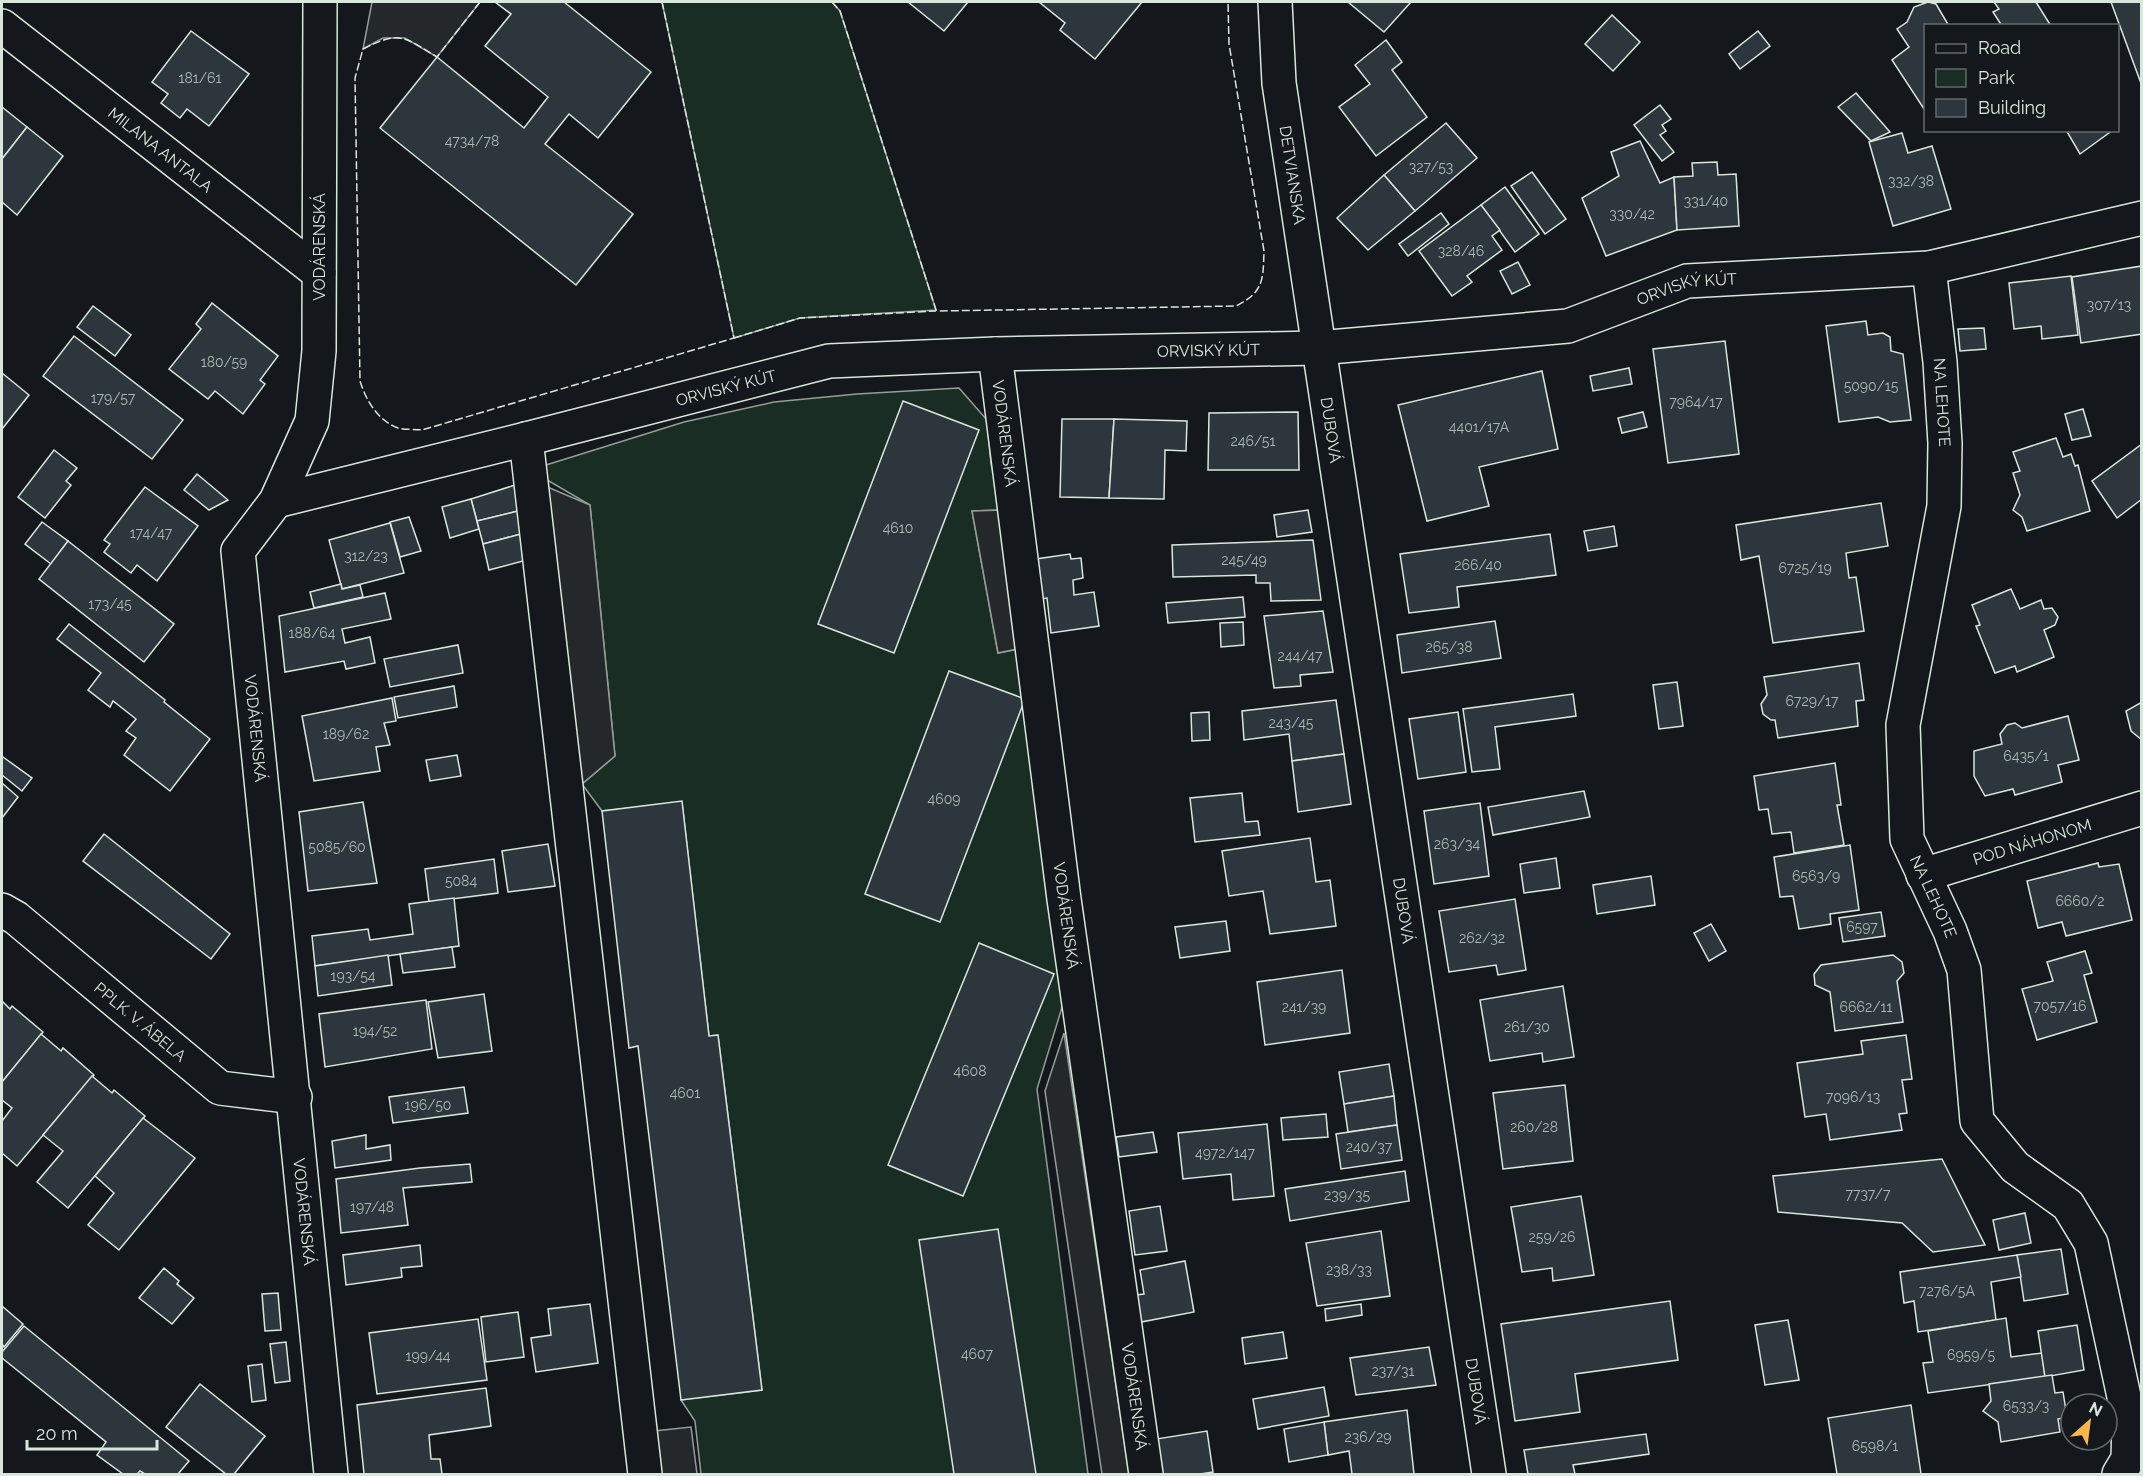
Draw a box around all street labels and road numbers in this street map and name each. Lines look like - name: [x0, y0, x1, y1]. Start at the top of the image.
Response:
- street label: MILANA ANTALA: [104, 103, 217, 196]
- street label: DETVIANSKA: [1276, 124, 1310, 226]
- street label: VODÁRENSKÁ: [309, 193, 329, 301]
- street label: ORVISKÝ KÚT: [1634, 268, 1737, 309]
- street label: ORVISKÝ KÚT: [1157, 339, 1260, 360]
- street label: NA LEHOTE: [1930, 357, 1955, 447]
- street label: ORVISKÝ KÚT: [674, 365, 778, 410]
- street label: VODÁRENSKÁ: [989, 379, 1022, 488]
- street label: DUBOVÁ: [1317, 396, 1347, 464]
- street label: VODÁRENSKÁ: [241, 674, 272, 783]
- street label: POD NÁHONOM: [1970, 815, 2094, 869]
- street label: NA LEHOTE: [1906, 852, 1961, 940]
- street label: VODÁRENSKÁ: [1050, 861, 1084, 970]
- street label: DUBOVÁ: [1390, 876, 1419, 945]
- street label: PPLK. V. ÁBELA: [91, 978, 190, 1065]
- street label: VODÁRENSKÁ: [290, 1157, 320, 1267]
- street label: VODÁRENSKÁ: [1118, 1342, 1153, 1451]
- street label: DUBOVÁ: [1462, 1357, 1492, 1426]

